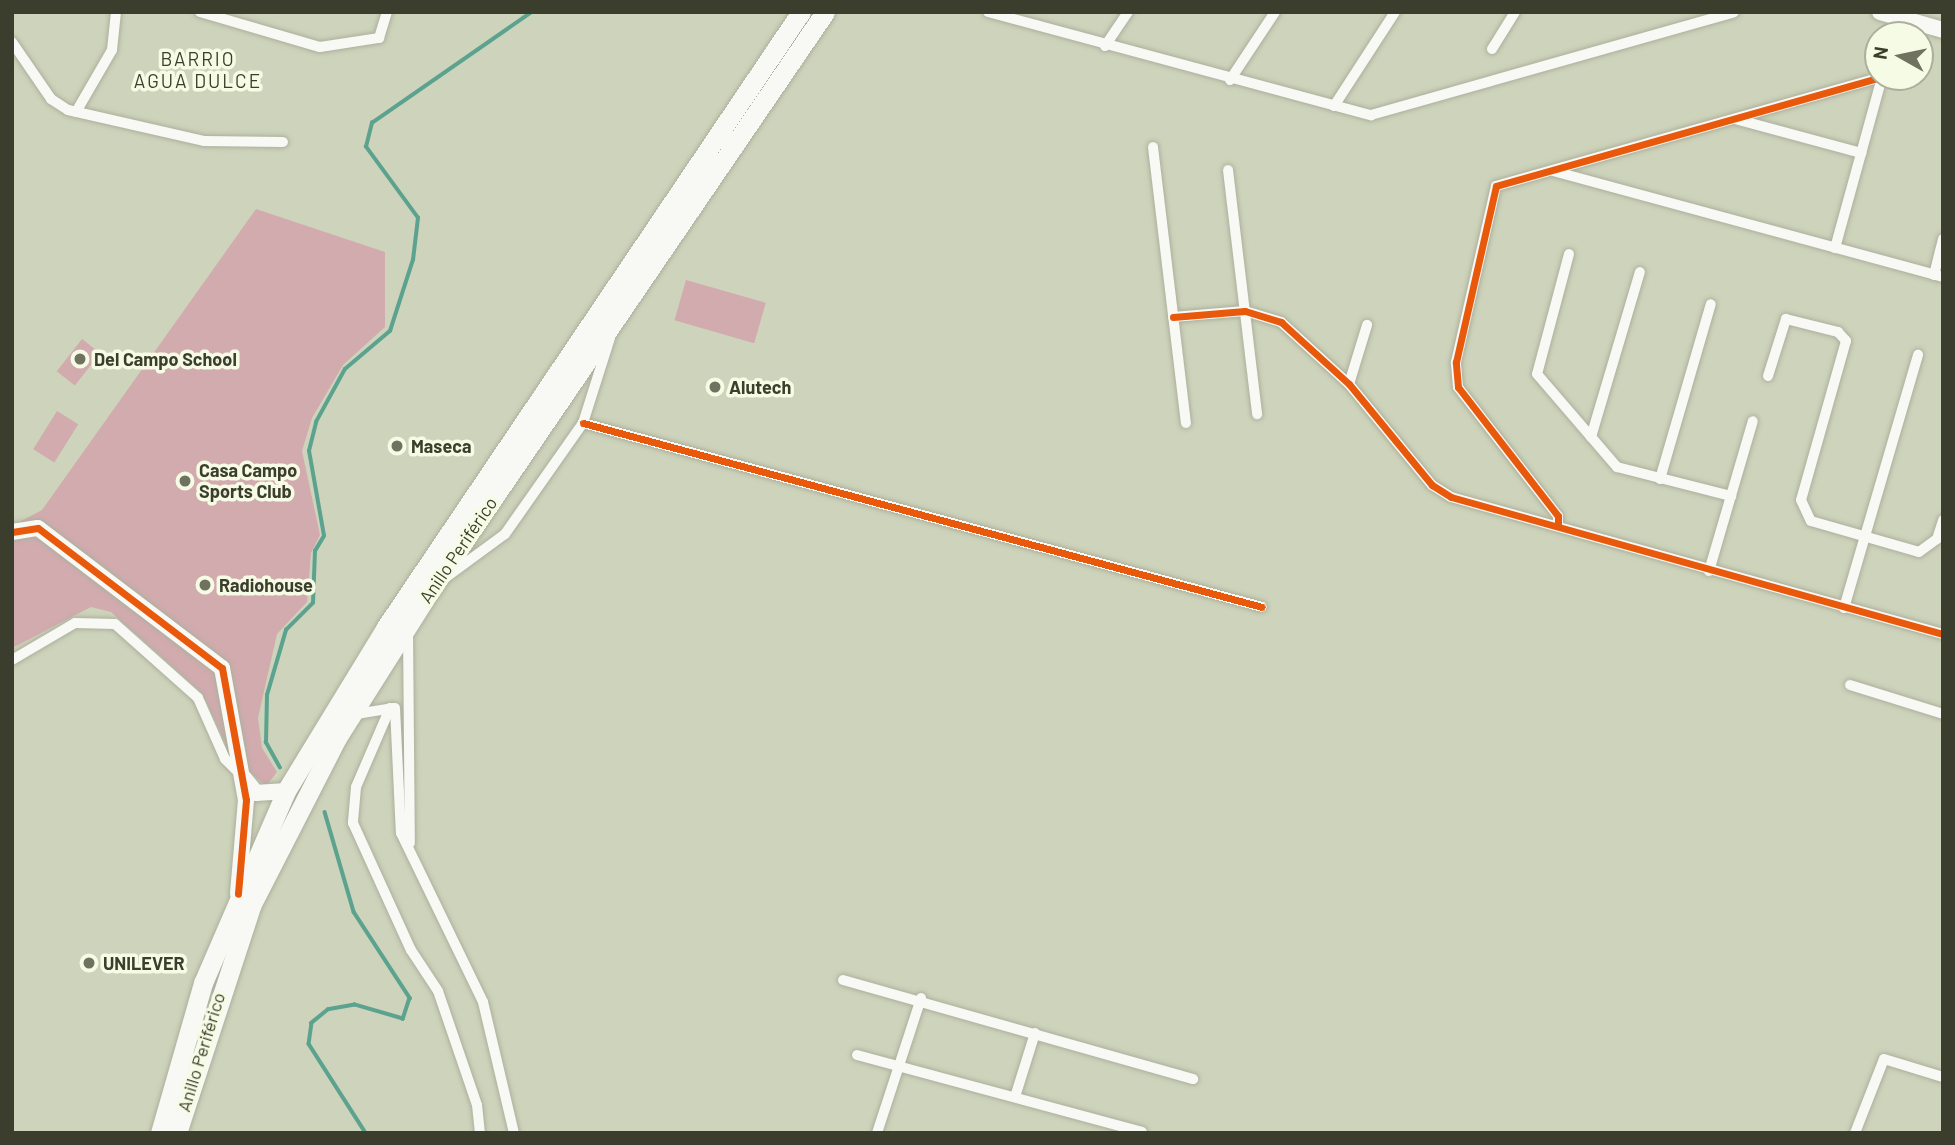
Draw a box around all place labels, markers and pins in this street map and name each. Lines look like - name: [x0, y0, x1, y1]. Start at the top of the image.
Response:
- place label: Del Campo School: [94, 348, 237, 370]
- marker: Del Campo School: [72, 351, 88, 367]
- place label: Alutech: [729, 376, 791, 398]
- marker: Alutech: [707, 379, 723, 395]
- place label: Maseca: [411, 435, 471, 457]
- marker: Maseca: [389, 438, 405, 454]
- place label: Casa Campo Sports Club: [199, 460, 297, 503]
- marker: Casa Campo Sports Club: [177, 473, 193, 489]
- place label: Radiohouse: [219, 574, 313, 596]
- marker: Radiohouse: [197, 577, 213, 593]
- place label: UNILEVER: [103, 952, 185, 974]
- marker: UNILEVER: [81, 955, 97, 971]

